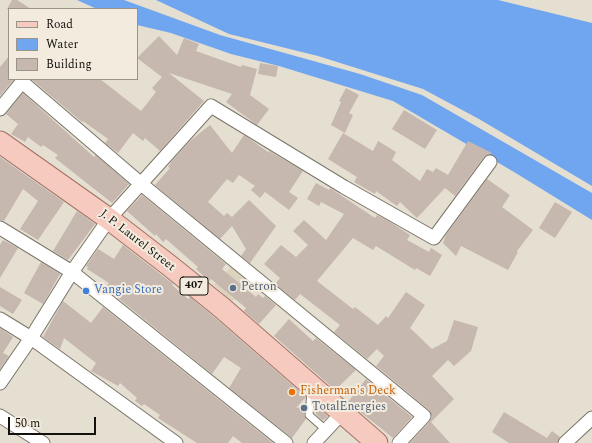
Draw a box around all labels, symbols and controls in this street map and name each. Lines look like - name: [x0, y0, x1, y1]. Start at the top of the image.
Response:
- legend: [8, 8, 138, 80]
- text: Road: [46, 15, 73, 34]
- text: Water: [46, 35, 78, 54]
- text: Building: [46, 55, 92, 74]
- street label: J. P. Laurel Street: [96, 207, 178, 275]
- road number: 407: [180, 277, 208, 295]
- place label: Petron: [241, 281, 277, 295]
- marker: Petron: [228, 283, 238, 293]
- place label: Vangie Store: [94, 284, 162, 298]
- marker: Vangie Store: [81, 286, 91, 296]
- place label: Fisherman's Deck: [300, 385, 396, 399]
- marker: Fisherman's Deck: [287, 387, 297, 397]
- place label: TotalEnergies: [312, 401, 386, 415]
- marker: TotalEnergies: [299, 403, 309, 413]
- scale bar: [10, 409, 98, 435]
- text: 50 m: [15, 414, 40, 433]

